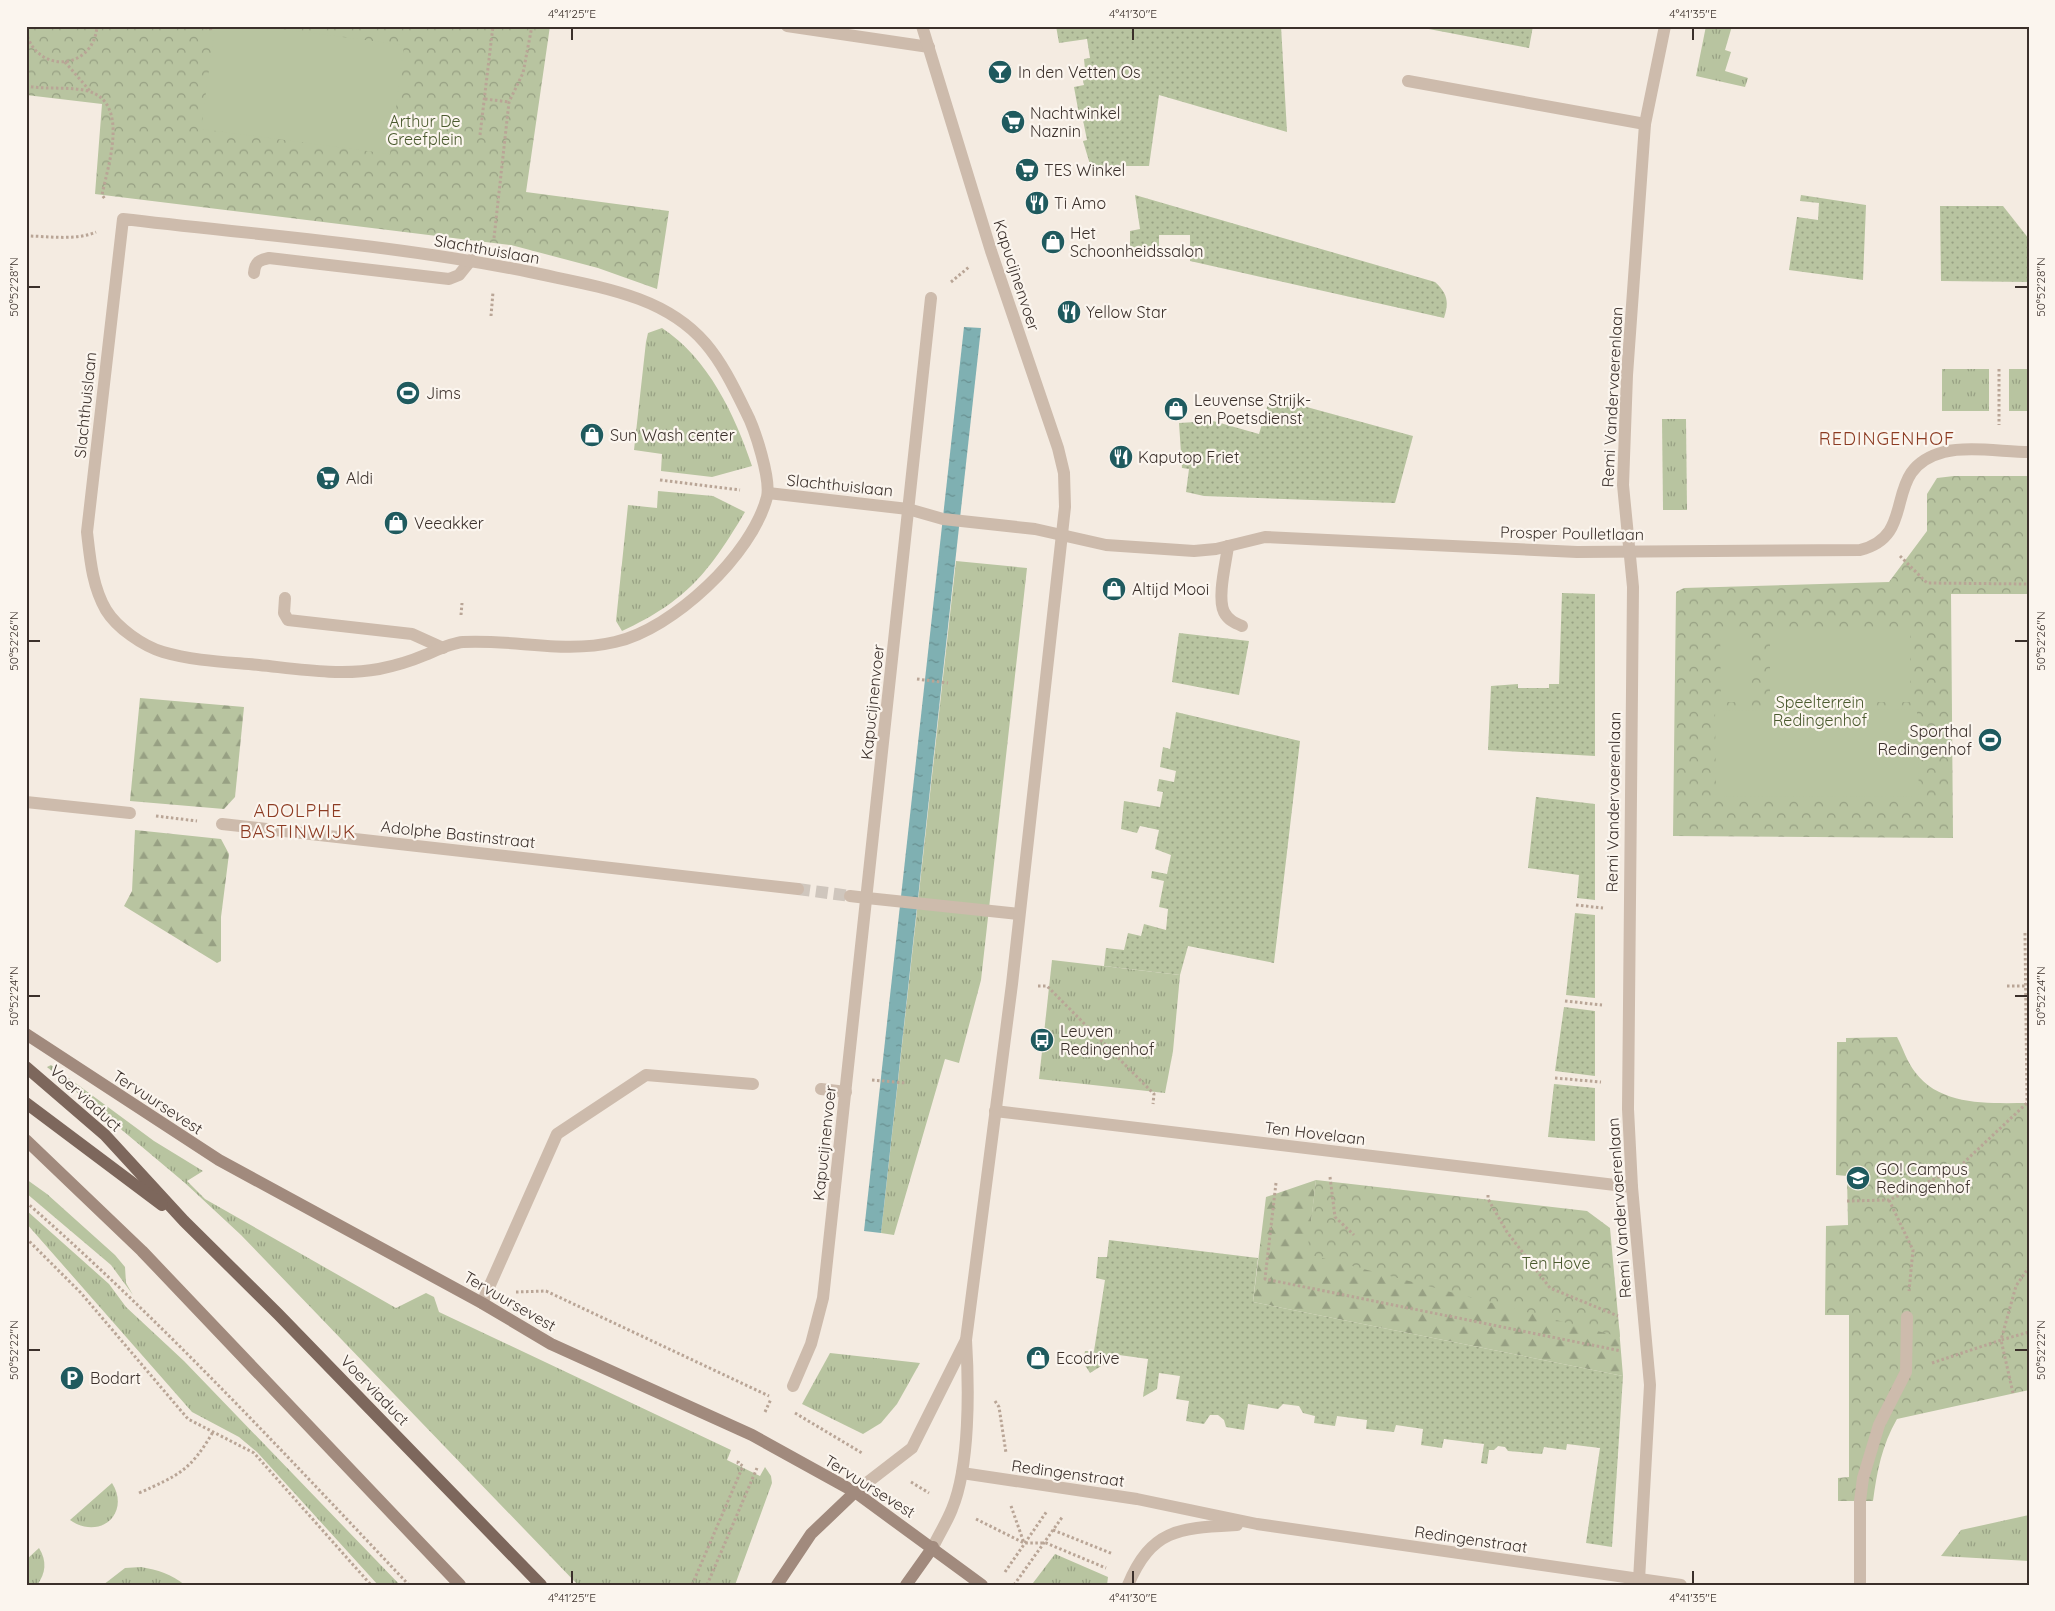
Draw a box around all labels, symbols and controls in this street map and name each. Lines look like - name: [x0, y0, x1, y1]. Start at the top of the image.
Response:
- text: 4°41'25"E: [548, 6, 596, 21]
- text: 4°41'30"E: [1109, 6, 1157, 21]
- text: 4°41'35"E: [1669, 6, 1717, 21]
- bar icon: In den Vetten Os: [987, 59, 1013, 85]
- place label: In den Vetten Os: [1018, 62, 1140, 82]
- place label: Nachtwinkel Naznin: [1030, 103, 1120, 141]
- supermarket icon: Nachtwinkel Naznin: [1000, 109, 1026, 135]
- park label: Arthur De Greefplein: [387, 111, 463, 149]
- supermarket icon: TES Winkel: [1014, 157, 1040, 183]
- place label: TES Winkel: [1044, 160, 1125, 180]
- restaurant icon: Ti Amo: [1024, 190, 1050, 216]
- place label: Ti Amo: [1054, 193, 1106, 213]
- street label: Kapucijnenvoer: [990, 217, 1044, 333]
- place label: Het Schoonheidssalon: [1070, 223, 1203, 261]
- shop icon: Het Schoonheidssalon: [1040, 229, 1066, 255]
- street label: Slachthuislaan: [433, 230, 541, 268]
- text: 50°52'28"N: [6, 257, 21, 317]
- text: 50°52'28"N: [2033, 257, 2048, 317]
- restaurant icon: Yellow Star: [1056, 299, 1082, 325]
- place label: Yellow Star: [1086, 302, 1167, 322]
- street label: Remi Vandervaerenlaan: [1597, 306, 1627, 488]
- street label: Slachthuislaan: [69, 351, 101, 459]
- sports icon: Jims: [395, 380, 421, 406]
- place label: Jims: [426, 383, 461, 403]
- place label: Leuvense Strijk- en Poetsdienst: [1194, 390, 1311, 428]
- shop icon: Leuvense Strijk- en Poetsdienst: [1163, 396, 1189, 422]
- shop icon: Sun Wash center: [579, 422, 605, 448]
- place label: Sun Wash center: [610, 425, 735, 445]
- district label: REDINGENHOF: [1819, 427, 1955, 450]
- restaurant icon: Kaputop Friet: [1108, 444, 1134, 470]
- place label: Kaputop Friet: [1138, 447, 1239, 467]
- supermarket icon: Aldi: [315, 465, 341, 491]
- place label: Aldi: [346, 468, 373, 488]
- street label: Slachthuislaan: [786, 469, 894, 501]
- shop icon: Veeakker: [383, 510, 409, 536]
- place label: Veeakker: [414, 513, 484, 533]
- street label: Prosper Poulletlaan: [1500, 522, 1644, 544]
- shop icon: Altijd Mooi: [1101, 576, 1127, 602]
- place label: Altijd Mooi: [1132, 579, 1209, 599]
- text: 50°52'26"N: [6, 611, 21, 671]
- text: 50°52'26"N: [2033, 611, 2048, 671]
- street label: Kapucijnenvoer: [856, 643, 888, 761]
- park label: Speelterrein Redingenhof: [1773, 692, 1867, 730]
- street label: Remi Vandervaerenlaan: [1601, 711, 1625, 893]
- place label: Sporthal Redingenhof: [1877, 721, 1972, 759]
- sports icon: Sporthal Redingenhof: [1977, 727, 2003, 753]
- district label: ADOLPHE BASTINWIJK: [240, 799, 356, 843]
- street label: Adolphe Bastinstraat: [380, 816, 536, 852]
- text: 50°52'24"N: [6, 966, 21, 1026]
- text: 50°52'24"N: [2033, 966, 2048, 1026]
- place label: Leuven Redingenhof: [1060, 1021, 1155, 1059]
- bus stop icon: Leuven Redingenhof: [1029, 1027, 1055, 1053]
- street label: Voerviaduct: [46, 1060, 126, 1136]
- street label: Tervuursevest: [109, 1065, 207, 1139]
- street label: Kapucijnenvoer: [808, 1084, 840, 1202]
- street label: Ten Hovelaan: [1263, 1117, 1367, 1149]
- street label: Remi Vandervaerenlaan: [1603, 1117, 1635, 1299]
- place label: GO! Campus Redingenhof: [1876, 1159, 1971, 1197]
- school or university icon: GO! Campus Redingenhof: [1845, 1165, 1871, 1191]
- park label: Ten Hove: [1522, 1253, 1590, 1273]
- street label: Tervuursevest: [460, 1266, 560, 1336]
- text: 50°52'22"N: [6, 1320, 21, 1380]
- text: 50°52'22"N: [2033, 1320, 2048, 1380]
- shop icon: Ecodrive: [1025, 1345, 1051, 1371]
- place label: Ecodrive: [1056, 1348, 1120, 1368]
- street label: Voerviaduct: [336, 1351, 414, 1429]
- parking icon: Bodart: [59, 1365, 85, 1391]
- place label: Bodart: [90, 1368, 141, 1388]
- street label: Tervuursevest: [821, 1450, 919, 1522]
- street label: Redingenstraat: [1010, 1455, 1126, 1491]
- street label: Redingenstraat: [1413, 1521, 1529, 1557]
- text: 4°41'25"E: [548, 1590, 596, 1605]
- text: 4°41'30"E: [1109, 1590, 1157, 1605]
- text: 4°41'35"E: [1669, 1590, 1717, 1605]

